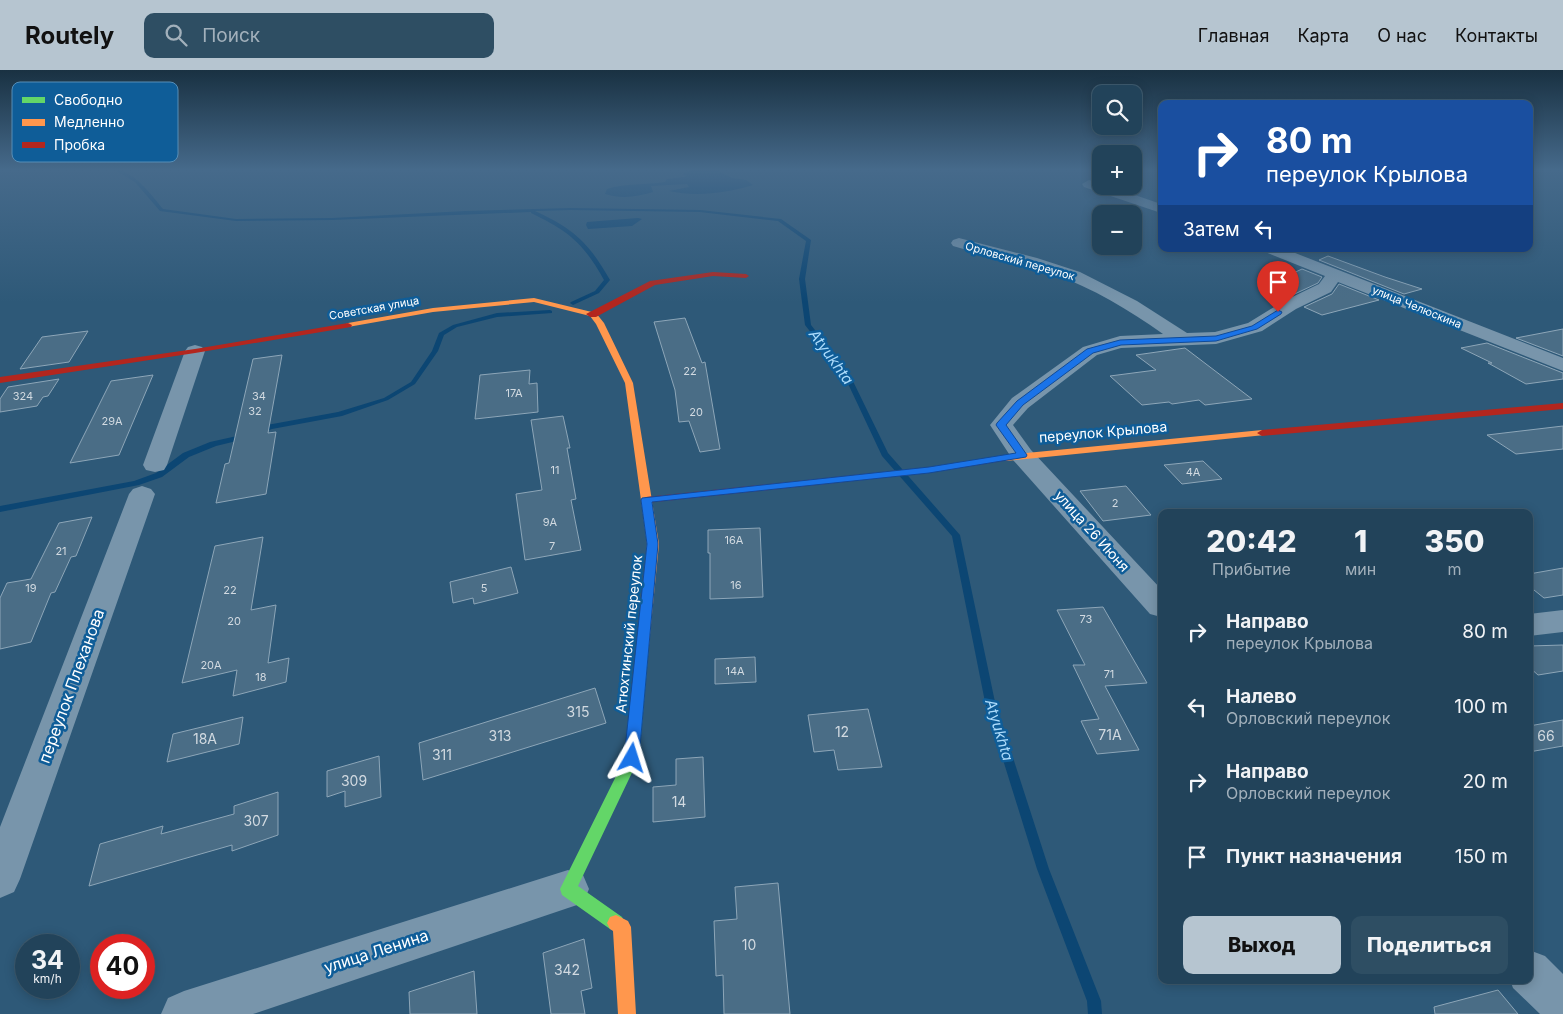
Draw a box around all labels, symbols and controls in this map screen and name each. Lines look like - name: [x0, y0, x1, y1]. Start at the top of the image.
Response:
- search box: [144, 13, 494, 58]
- text: Routely: [25, 21, 114, 50]
- icon: search: [162, 21, 190, 49]
- text: Поиск: [202, 24, 260, 47]
- text: Главная: [1198, 25, 1269, 46]
- text: Карта: [1297, 25, 1349, 46]
- text: О нас: [1377, 25, 1427, 46]
- text: Контакты: [1455, 25, 1538, 46]
- legend: [12, 82, 178, 162]
- map controls: [1092, 85, 1142, 255]
- button: search: [1092, 85, 1142, 135]
- text: Свободно: [54, 91, 123, 108]
- text: Медленно: [54, 113, 125, 130]
- text: 80 m: [1266, 119, 1353, 161]
- icon: right: [1183, 120, 1248, 185]
- text: Пробка: [54, 136, 105, 153]
- button: +: [1092, 145, 1142, 195]
- text: переулок Крылова: [1266, 161, 1468, 187]
- button: −: [1092, 205, 1142, 255]
- icon: left: [1250, 215, 1278, 243]
- text: Затем: [1183, 218, 1240, 241]
- street label: Орловский переулок: [964, 239, 1076, 283]
- pin: [1257, 261, 1299, 312]
- icon: arrive: [1264, 268, 1292, 296]
- street label: улица Челюскина: [1370, 283, 1464, 331]
- street label: Советская улица: [328, 293, 420, 323]
- water label: Atyukhta: [804, 325, 858, 388]
- house number: 22: [683, 364, 697, 378]
- house number: 17А: [505, 386, 523, 400]
- house number: 324: [13, 389, 33, 403]
- house number: 34: [252, 389, 266, 403]
- house number: 32: [248, 404, 262, 418]
- house number: 20: [689, 405, 703, 419]
- house number: 29А: [101, 414, 123, 428]
- street label: переулок Крылова: [1038, 417, 1168, 446]
- house number: 11: [551, 463, 559, 477]
- house number: 4А: [1186, 465, 1201, 479]
- street label: улица 26 Июня: [1052, 487, 1133, 575]
- house number: 2: [1112, 496, 1118, 510]
- house number: 9А: [543, 515, 558, 529]
- text: 20:42: [1206, 523, 1297, 559]
- text: 1: [1354, 523, 1367, 559]
- text: 350: [1425, 523, 1485, 559]
- house number: 16А: [725, 533, 744, 547]
- house number: 7: [549, 539, 555, 553]
- house number: 21: [55, 544, 67, 558]
- street label: Атюхтинский переулок: [612, 554, 645, 714]
- text: Прибытие: [1212, 559, 1291, 579]
- text: мин: [1345, 559, 1376, 579]
- text: m: [1448, 559, 1462, 579]
- house number: 16: [730, 578, 742, 592]
- house number: 19: [25, 581, 37, 595]
- house number: 5: [481, 581, 488, 595]
- house number: 22: [223, 583, 237, 597]
- street label: переулок Плеханова: [34, 606, 108, 766]
- text: Направо: [1226, 610, 1309, 633]
- house number: 73: [1080, 612, 1093, 626]
- house number: 20: [227, 614, 241, 628]
- icon: right: [1183, 618, 1211, 646]
- text: 80 m: [1462, 620, 1508, 643]
- text: переулок Крылова: [1226, 633, 1373, 653]
- house number: 20А: [200, 658, 222, 672]
- house number: 14А: [725, 664, 745, 678]
- house number: 71: [1104, 667, 1114, 681]
- house number: 18: [255, 670, 267, 684]
- text: Налево: [1226, 685, 1297, 708]
- icon: left: [1183, 693, 1211, 721]
- text: 100 m: [1454, 695, 1508, 718]
- water label: Atyukhta: [981, 696, 1018, 763]
- house number: 315: [567, 703, 589, 720]
- text: Орловский переулок: [1226, 708, 1390, 728]
- house number: 12: [835, 723, 849, 740]
- house number: 71А: [1098, 726, 1122, 743]
- house number: 313: [489, 727, 512, 744]
- house number: 66: [1537, 727, 1555, 744]
- house number: 18А: [193, 730, 217, 747]
- position arrow: [605, 731, 657, 783]
- house number: 311: [432, 746, 452, 763]
- text: Направо: [1226, 760, 1309, 783]
- icon: right: [1183, 768, 1211, 796]
- text: 20 m: [1462, 770, 1508, 793]
- house number: 309: [341, 772, 367, 789]
- text: Орловский переулок: [1226, 783, 1390, 803]
- house number: 14: [672, 793, 686, 810]
- house number: 307: [243, 812, 269, 829]
- icon: arrive: [1183, 843, 1211, 871]
- text: Пункт назначения: [1226, 845, 1402, 868]
- text: 150 m: [1455, 845, 1508, 868]
- button: Выход: [1183, 916, 1341, 974]
- button: Поделиться: [1351, 916, 1508, 974]
- street label: улица Ленина: [321, 925, 431, 977]
- speed limit sign: 40: [90, 934, 155, 999]
- house number: 10: [742, 936, 756, 953]
- text: 34: [31, 945, 64, 975]
- house number: 342: [554, 961, 580, 978]
- text: km/h: [33, 971, 62, 986]

